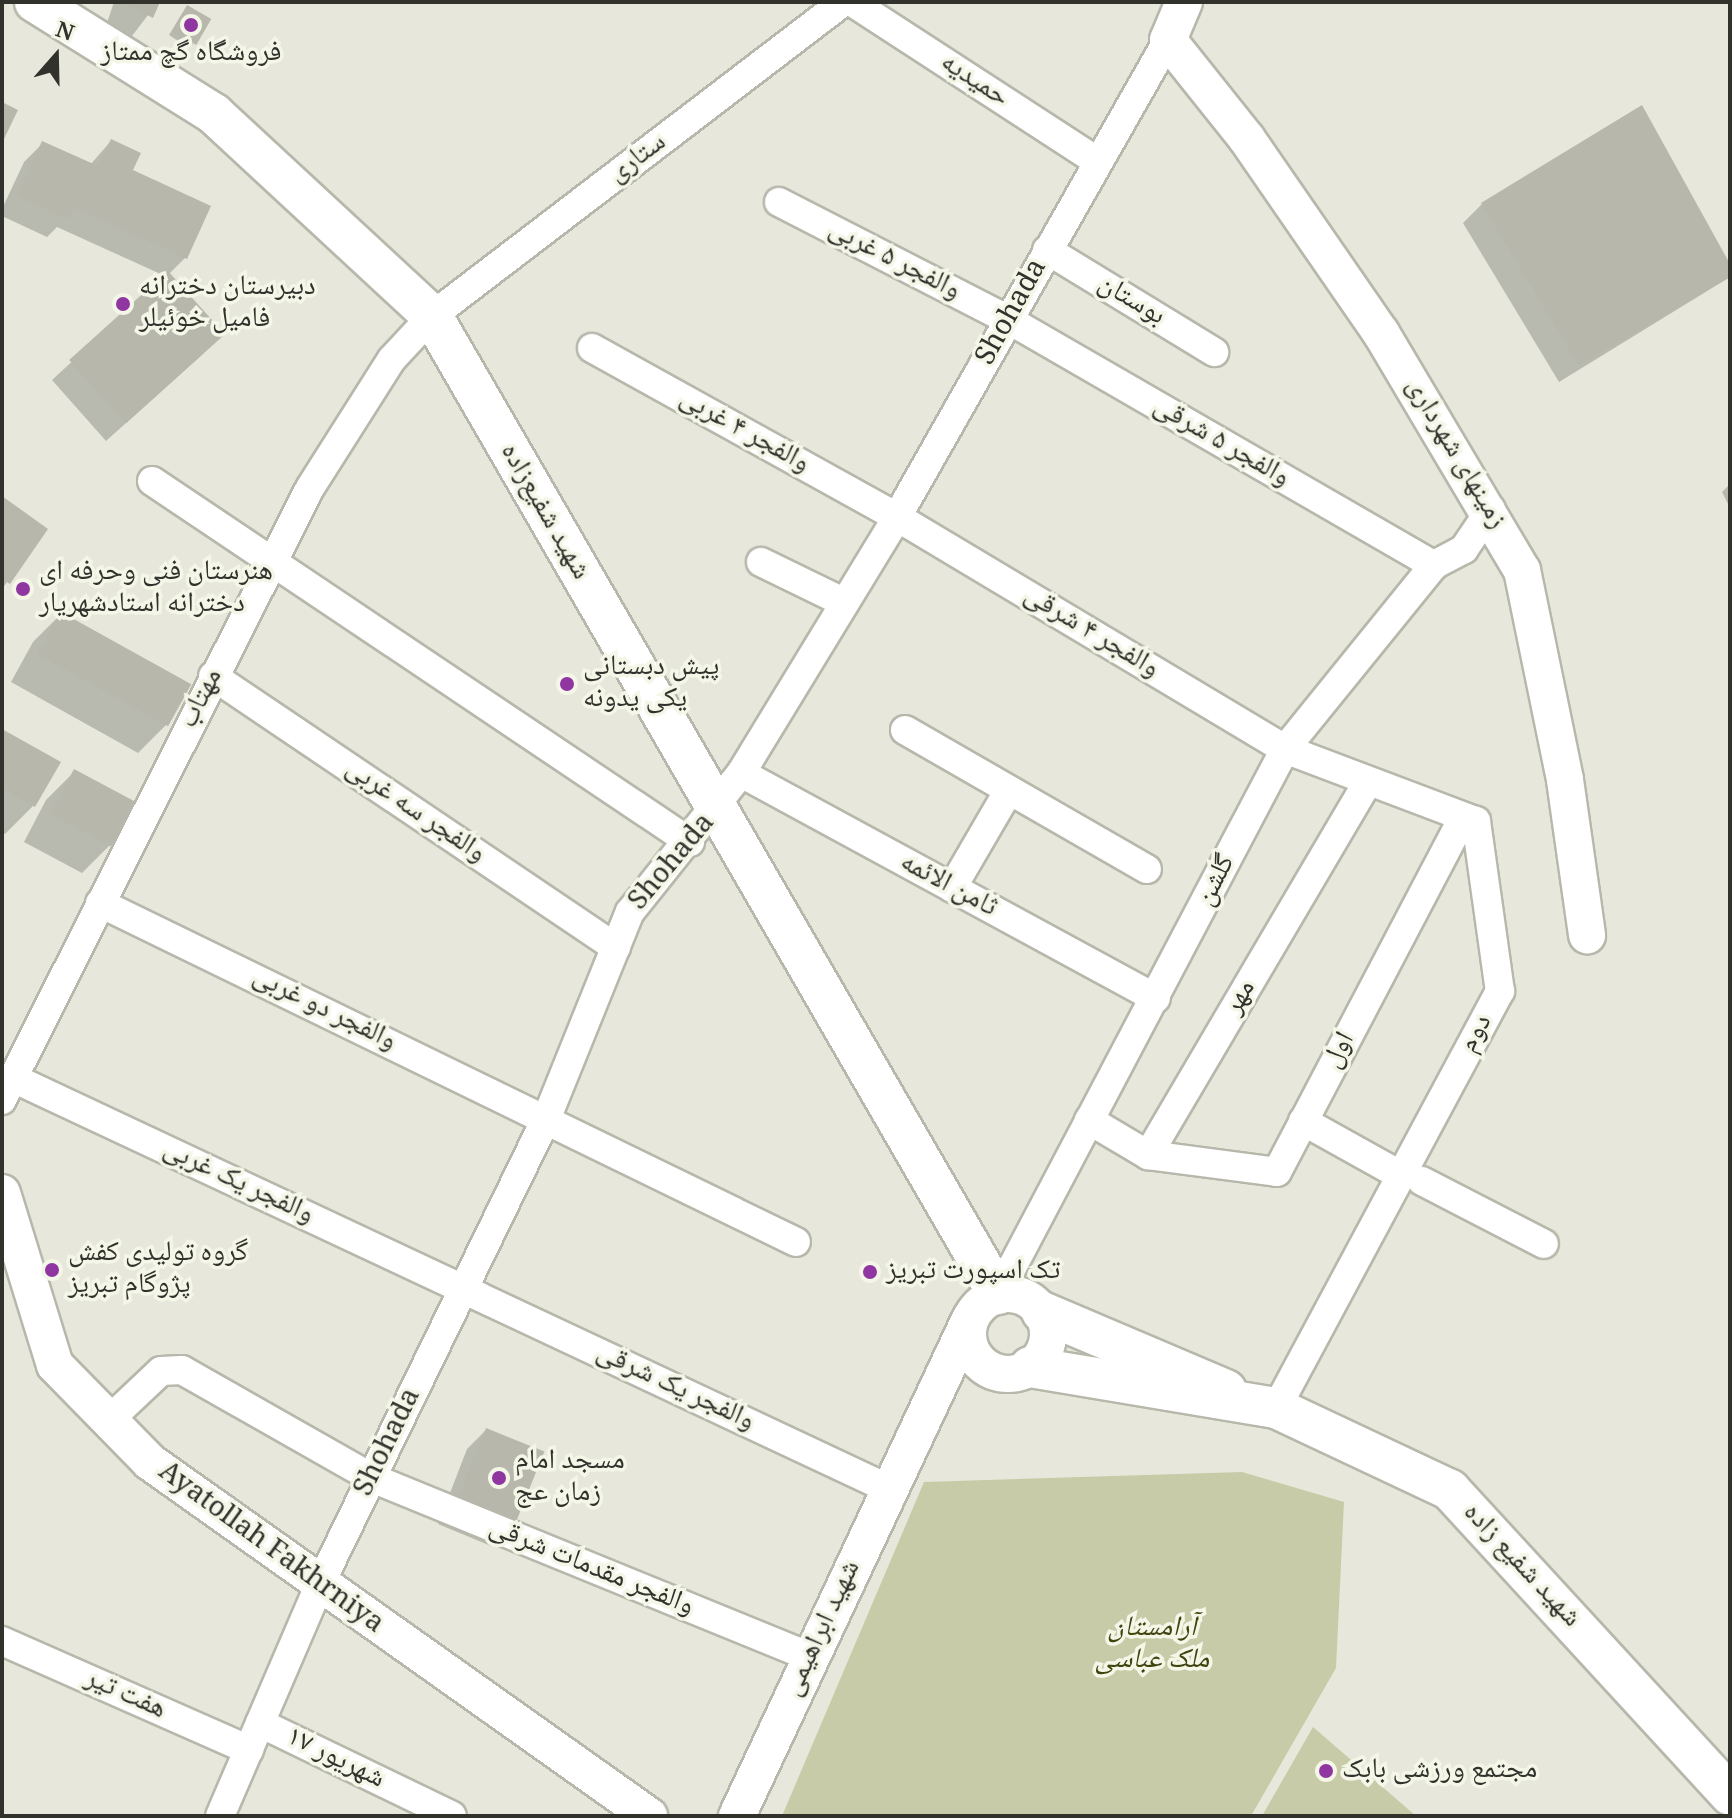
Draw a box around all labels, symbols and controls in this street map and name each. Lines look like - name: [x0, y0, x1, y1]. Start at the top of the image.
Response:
- text: N: [50, 13, 79, 54]
- north arrow: [16, 16, 96, 96]
- marker: فروشگاه گچ ممتاز: [182, 16, 200, 34]
- place label: فروشگاه گچ ممتاز: [101, 37, 281, 71]
- street label: حمیدیه: [933, 46, 1015, 116]
- street label: ستاری: [602, 126, 674, 192]
- street label: والفجر ۵ غربی: [822, 213, 966, 309]
- street label: Shohada: [970, 254, 1056, 372]
- street label: بوستان: [1091, 268, 1171, 334]
- place label: دبیرستان دخترانه فامیل خوئیلر: [139, 271, 316, 337]
- marker: دبیرستان دخترانه فامیل خوئیلر: [114, 295, 132, 313]
- street label: زمینهای شهرداری: [1397, 373, 1513, 535]
- street label: والفجر ۴ غربی: [673, 382, 815, 482]
- street label: والفجر ۵ شرقی: [1147, 390, 1295, 496]
- street label: شهید شفیع‌زاده: [491, 438, 597, 586]
- place label: هنرستان فنی وحرفه ای دخترانه استادشهریار: [39, 556, 273, 622]
- street label: والفجر ۴ شرقی: [1017, 579, 1165, 687]
- marker: هنرستان فنی وحرفه ای دخترانه استادشهریار: [14, 580, 32, 598]
- place label: پیش دبستانی یکی یدونه: [583, 651, 719, 717]
- street label: مهتاب: [173, 664, 231, 734]
- marker: پیش دبستانی یکی یدونه: [558, 675, 576, 693]
- street label: والفجر سه غربی: [338, 753, 492, 871]
- street label: Shohada: [623, 808, 723, 918]
- street label: ثامن الائمه: [894, 846, 1002, 926]
- street label: گلشن: [1190, 850, 1244, 912]
- street label: والفجر دو غربی: [247, 961, 401, 1059]
- street label: مهر: [1218, 975, 1264, 1021]
- street label: دوم: [1453, 1009, 1501, 1059]
- street label: اول: [1317, 1027, 1363, 1075]
- street label: والفجر یک غربی: [157, 1133, 319, 1233]
- place label: گروه تولیدی کفش پژوگام تبریز: [68, 1237, 248, 1303]
- place label: تک اسپورت تبریز: [886, 1255, 1060, 1289]
- marker: گروه تولیدی کفش پژوگام تبریز: [43, 1261, 61, 1279]
- marker: تک اسپورت تبریز: [861, 1263, 879, 1281]
- street label: والفجر یک شرقی: [590, 1337, 760, 1439]
- street label: Shohada: [349, 1384, 429, 1502]
- place label: مسجد امام زمان عج: [515, 1445, 625, 1511]
- street label: Ayatollah Fakhrniya: [151, 1456, 389, 1642]
- marker: مسجد امام زمان عج: [490, 1469, 508, 1487]
- street label: شهید شفیع زاده: [1455, 1497, 1587, 1635]
- street label: والفجر مقدمات شرقی: [484, 1512, 698, 1624]
- street label: شهید ابراهیمی: [777, 1556, 869, 1702]
- park label: آرامستان ملک عباسی: [1095, 1612, 1209, 1678]
- street label: هفت تیر: [79, 1662, 171, 1728]
- street label: ۱۷ شهریور: [280, 1721, 390, 1797]
- place label: مجتمع ورزشی بابک: [1342, 1754, 1537, 1788]
- marker: مجتمع ورزشی بابک: [1317, 1762, 1335, 1780]

